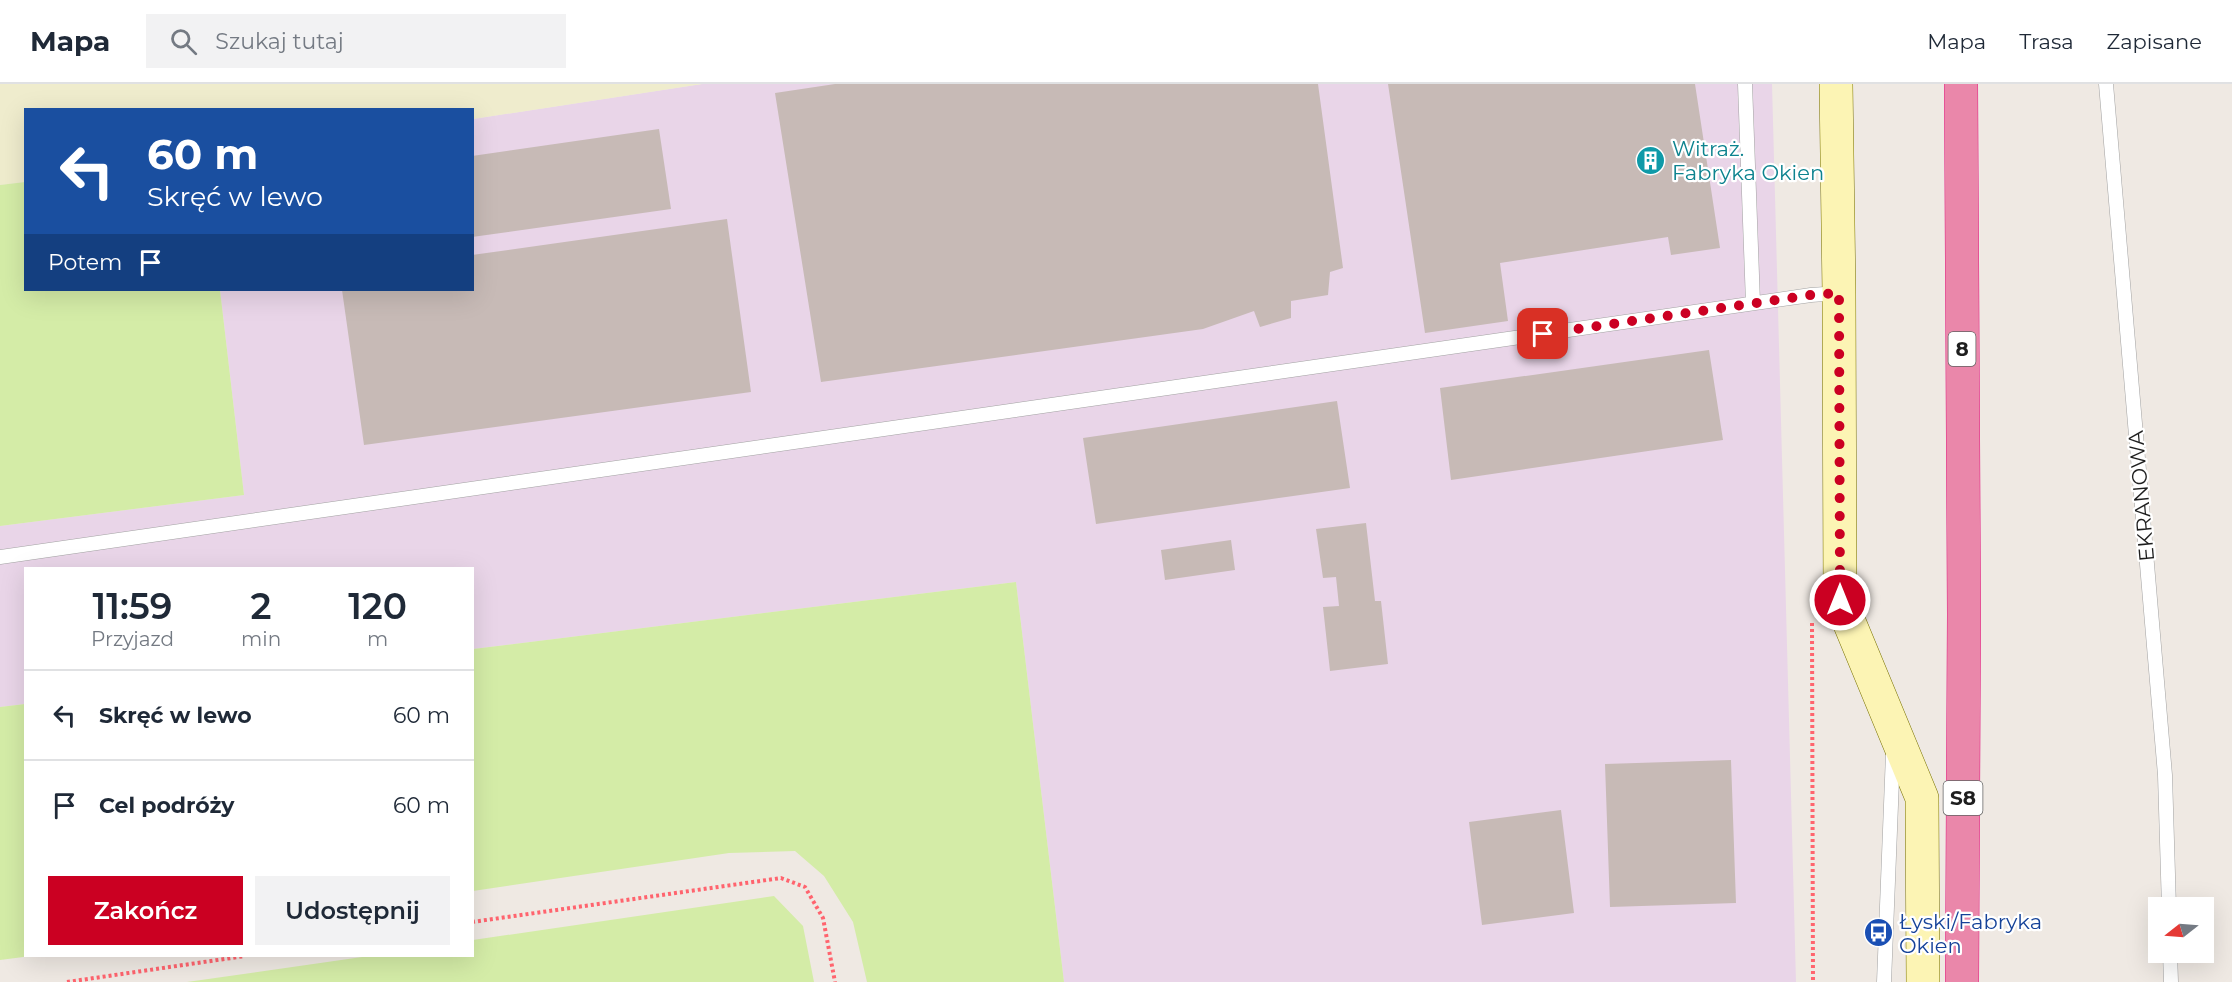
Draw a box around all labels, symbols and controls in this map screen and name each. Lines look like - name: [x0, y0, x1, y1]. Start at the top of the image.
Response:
- search box: [146, 14, 566, 68]
- text: Mapa: [30, 24, 110, 58]
- icon: search: [167, 25, 200, 58]
- text: Szukaj tutaj: [215, 28, 344, 55]
- text: Mapa: [1927, 29, 1986, 54]
- text: Trasa: [2019, 29, 2074, 54]
- text: Zapisane: [2107, 29, 2202, 54]
- text: 60 m: [147, 128, 258, 180]
- icon: left: [48, 132, 126, 210]
- place label: Witraż. Fabryka Okien: [1672, 136, 1824, 185]
- building icon: Witraż. Fabryka Okien: [1635, 144, 1667, 176]
- text: Skręć w lewo: [147, 180, 323, 213]
- icon: arrive: [134, 246, 167, 279]
- text: Potem: [48, 249, 122, 276]
- pin: [1517, 308, 1568, 359]
- icon: arrive: [1526, 317, 1559, 350]
- road number: 8: [1948, 332, 1976, 366]
- street label: EKRANOWA: [2123, 429, 2159, 562]
- position arrow: [1808, 568, 1872, 632]
- text: 11:59: [93, 584, 172, 628]
- text: 2: [251, 584, 272, 628]
- text: 120: [348, 584, 407, 628]
- text: Przyjazd: [91, 627, 174, 651]
- text: min: [241, 627, 281, 651]
- text: m: [367, 627, 388, 651]
- icon: left: [48, 699, 81, 732]
- text: Skręć w lewo: [99, 702, 252, 729]
- text: 60 m: [393, 702, 450, 729]
- road number: S8: [1944, 781, 1982, 815]
- icon: arrive: [48, 789, 81, 822]
- text: Cel podróży: [99, 792, 235, 819]
- text: 60 m: [393, 792, 450, 819]
- button: Zakończ: [48, 876, 243, 945]
- button: Udostępnij: [255, 876, 450, 945]
- north arrow: [2148, 897, 2214, 963]
- map controls: [2148, 897, 2214, 963]
- place label: Łyski/Fabryka Okien: [1899, 909, 2042, 958]
- bus stop icon: Łyski/Fabryka Okien: [1862, 917, 1894, 949]

